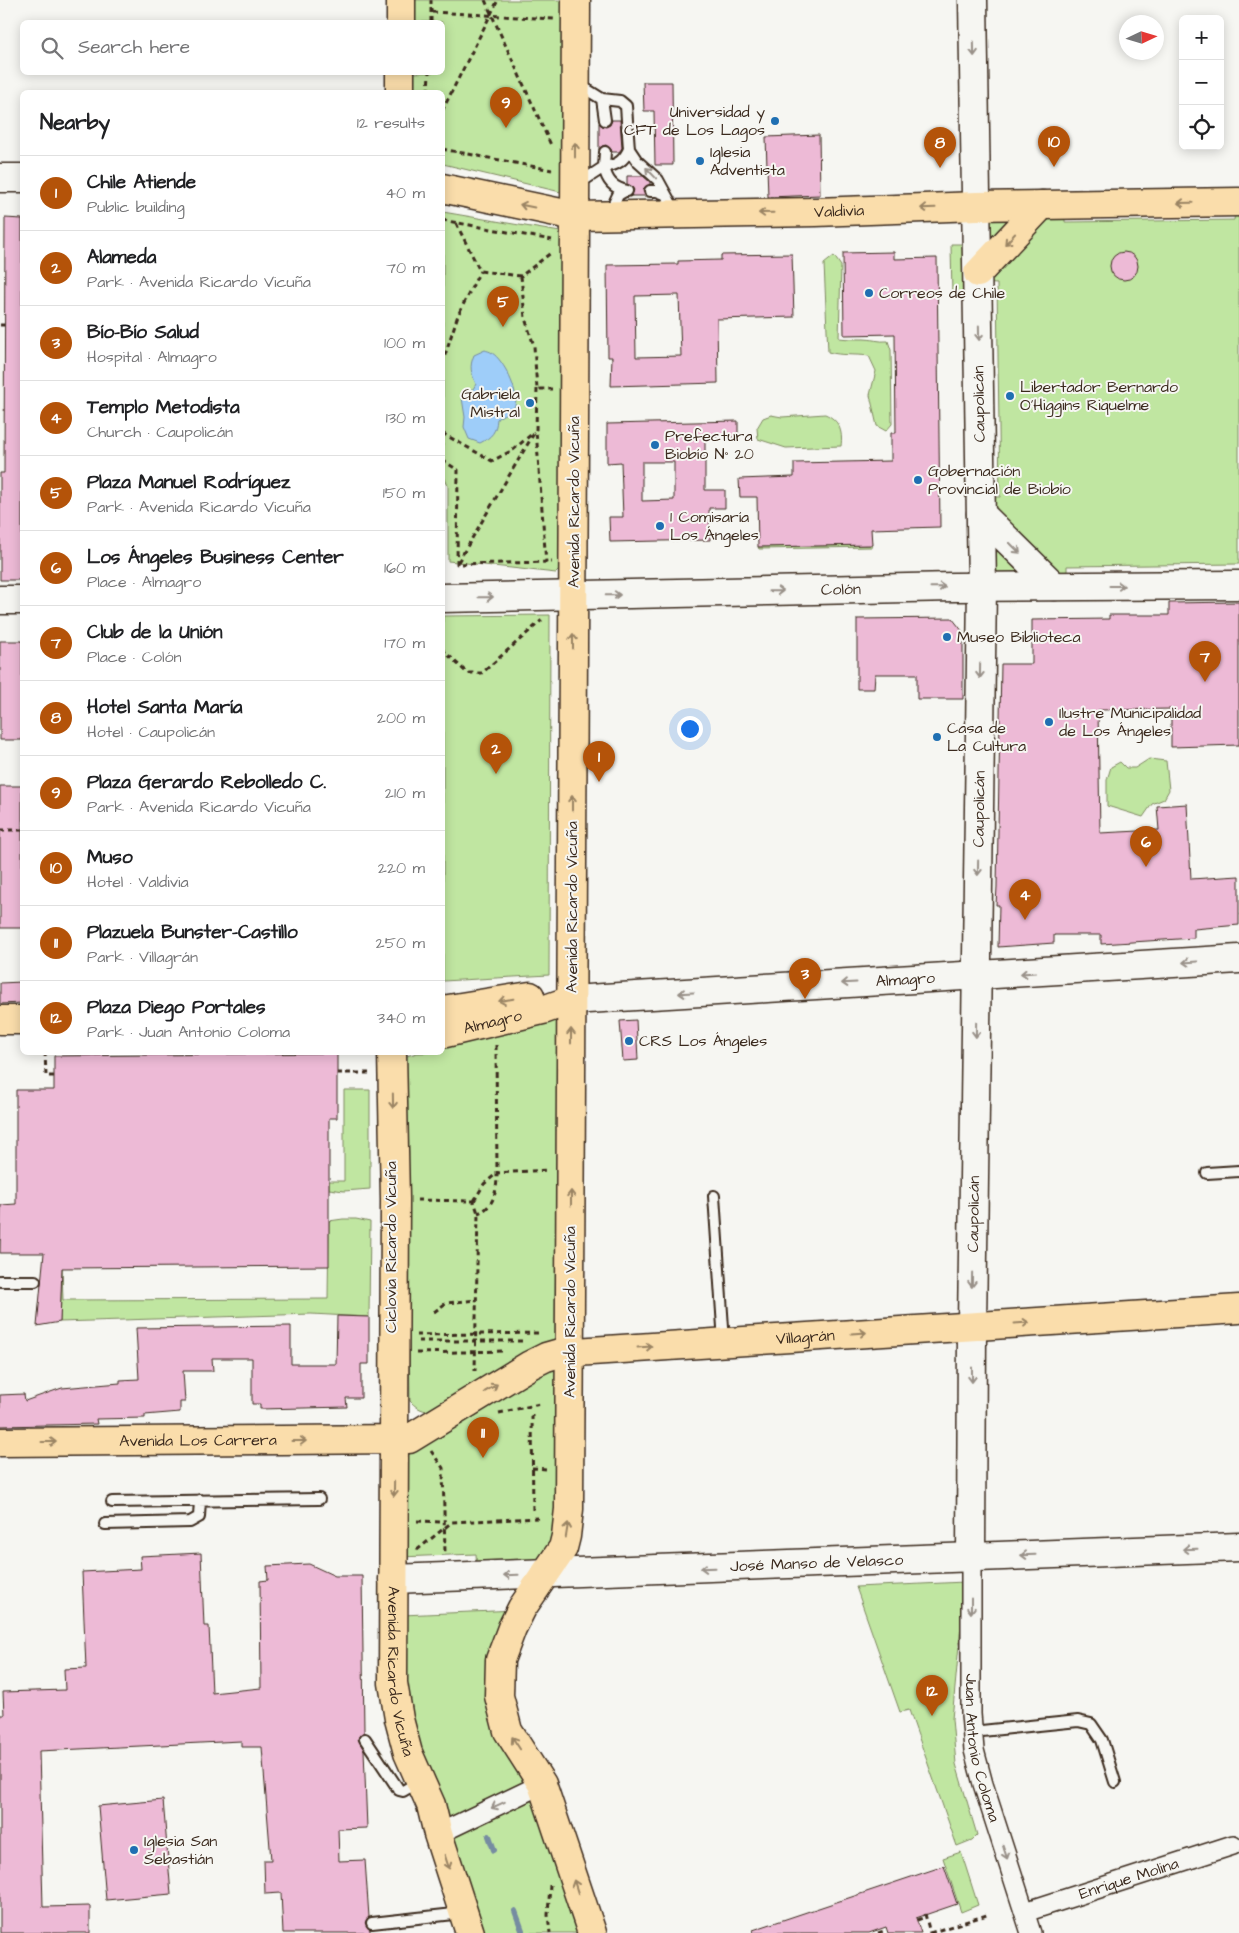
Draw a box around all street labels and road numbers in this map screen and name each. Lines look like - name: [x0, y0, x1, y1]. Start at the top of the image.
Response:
- street label: Valdivia: [814, 199, 865, 223]
- street label: Caupolicán: [967, 365, 991, 443]
- street label: Avenida Ricardo Vicuña: [563, 416, 585, 588]
- street label: Colón: [821, 578, 861, 601]
- street label: Caupolicán: [967, 771, 991, 848]
- street label: Avenida Ricardo Vicuña: [561, 821, 583, 993]
- street label: Almagro: [875, 967, 936, 992]
- street label: Almagro: [461, 1004, 524, 1040]
- street label: Ciclovia Ricardo Vicuña: [380, 1161, 402, 1333]
- street label: Caupolicán: [962, 1176, 985, 1253]
- street label: Avenida Ricardo Vicuña: [559, 1226, 581, 1398]
- street label: Villagrán: [775, 1324, 835, 1350]
- street label: Avenida Los Carrera: [119, 1429, 277, 1452]
- street label: José Manso de Velasco: [730, 1549, 904, 1577]
- street label: Avenida Ricardo Vicuña: [382, 1586, 419, 1759]
- street label: Juan Antonio Coloma: [960, 1673, 1006, 1825]
- street label: Enrique Molina: [1076, 1852, 1181, 1905]

